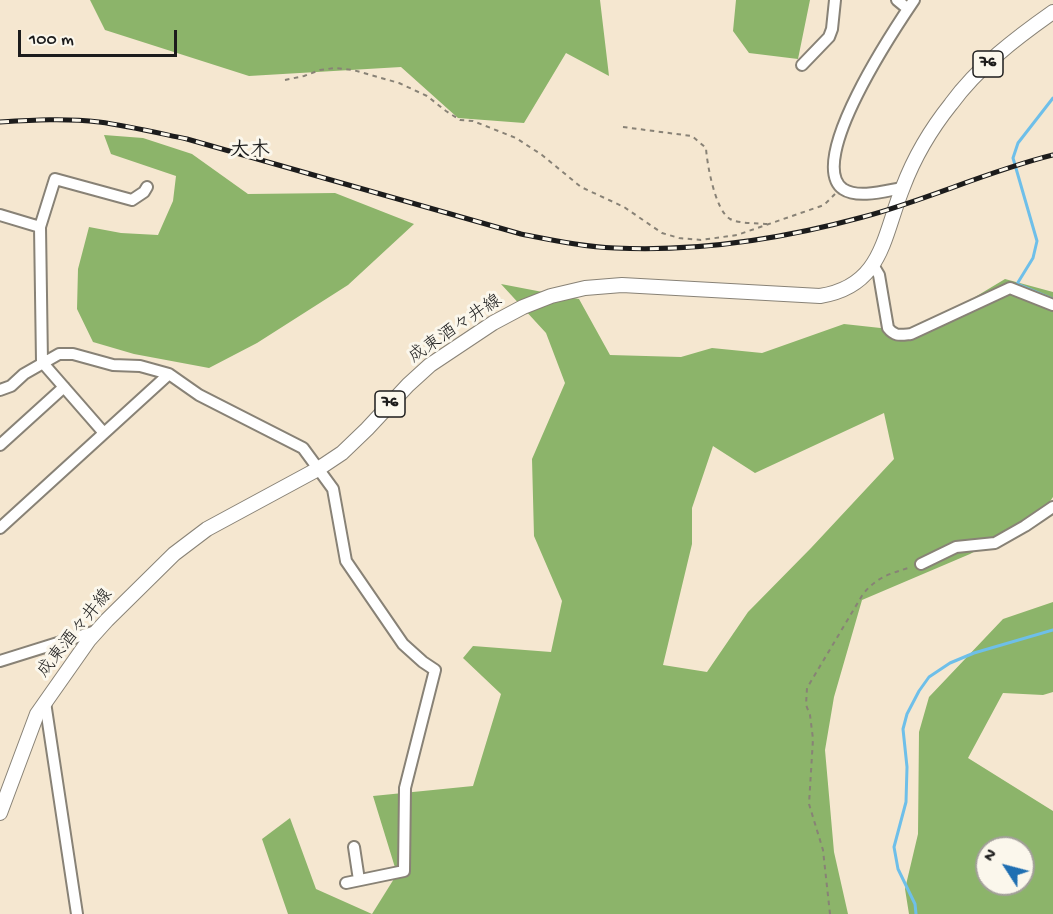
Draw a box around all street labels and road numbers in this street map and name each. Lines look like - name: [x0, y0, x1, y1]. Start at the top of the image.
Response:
- road number: 76: [973, 51, 1003, 77]
- street label: 成東酒々井線: [405, 291, 507, 369]
- road number: 76: [375, 391, 405, 417]
- street label: 成東酒々井線: [34, 585, 118, 683]

